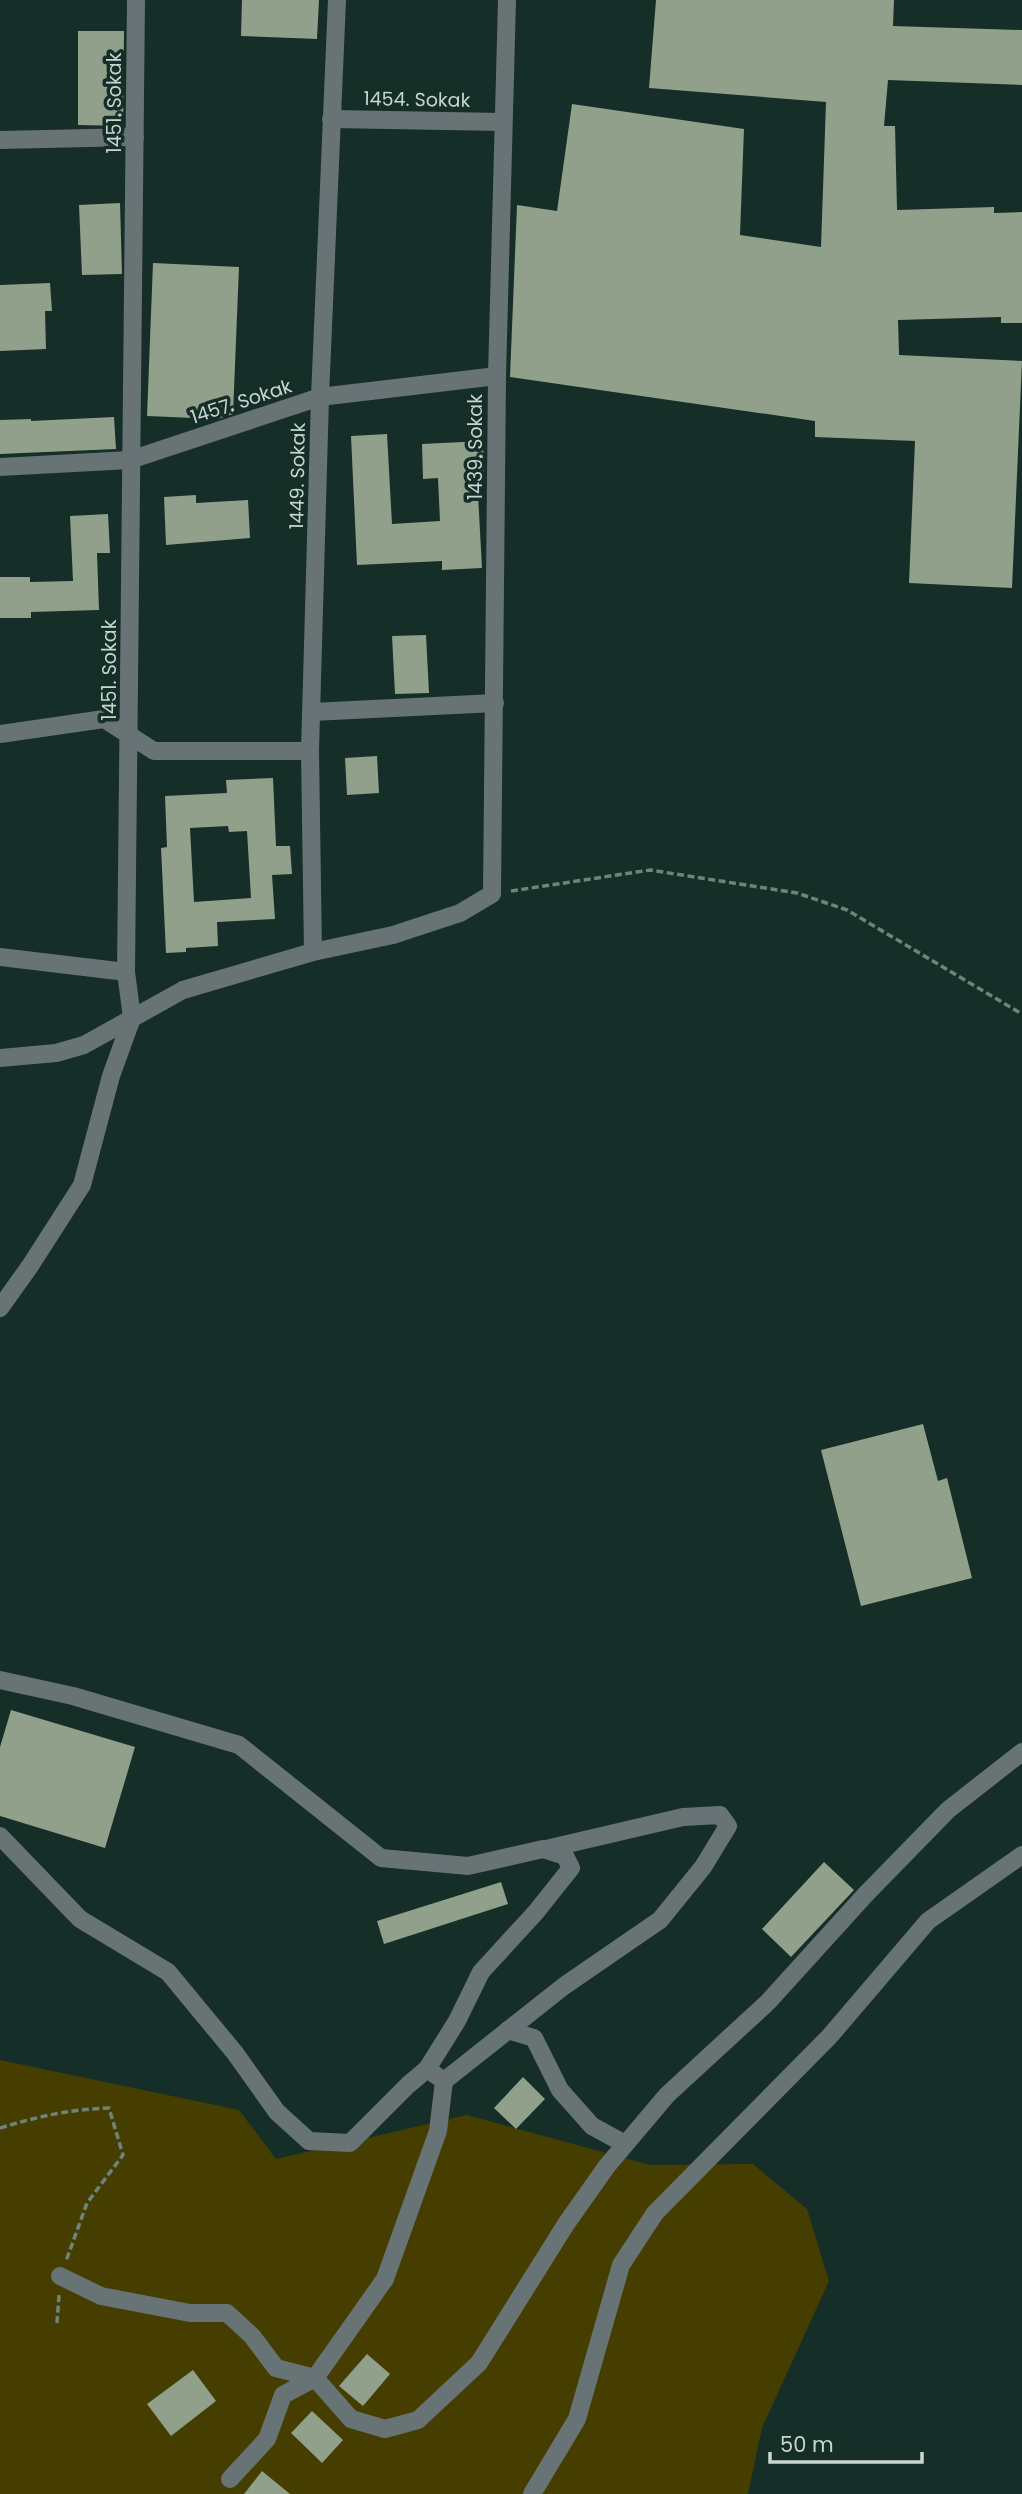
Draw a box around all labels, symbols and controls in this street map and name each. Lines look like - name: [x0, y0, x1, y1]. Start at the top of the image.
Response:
- street label: 1451. Sokak: [101, 52, 128, 153]
- street label: 1454. Sokak: [363, 85, 471, 114]
- street label: 1457. Sokak: [187, 372, 296, 431]
- street label: 1439. Sokak: [462, 394, 489, 500]
- street label: 1449. Sokak: [283, 422, 312, 530]
- street label: 1451. Sokak: [96, 619, 123, 720]
- scale bar: [770, 2420, 922, 2464]
- text: 50 m: [780, 2430, 834, 2459]

